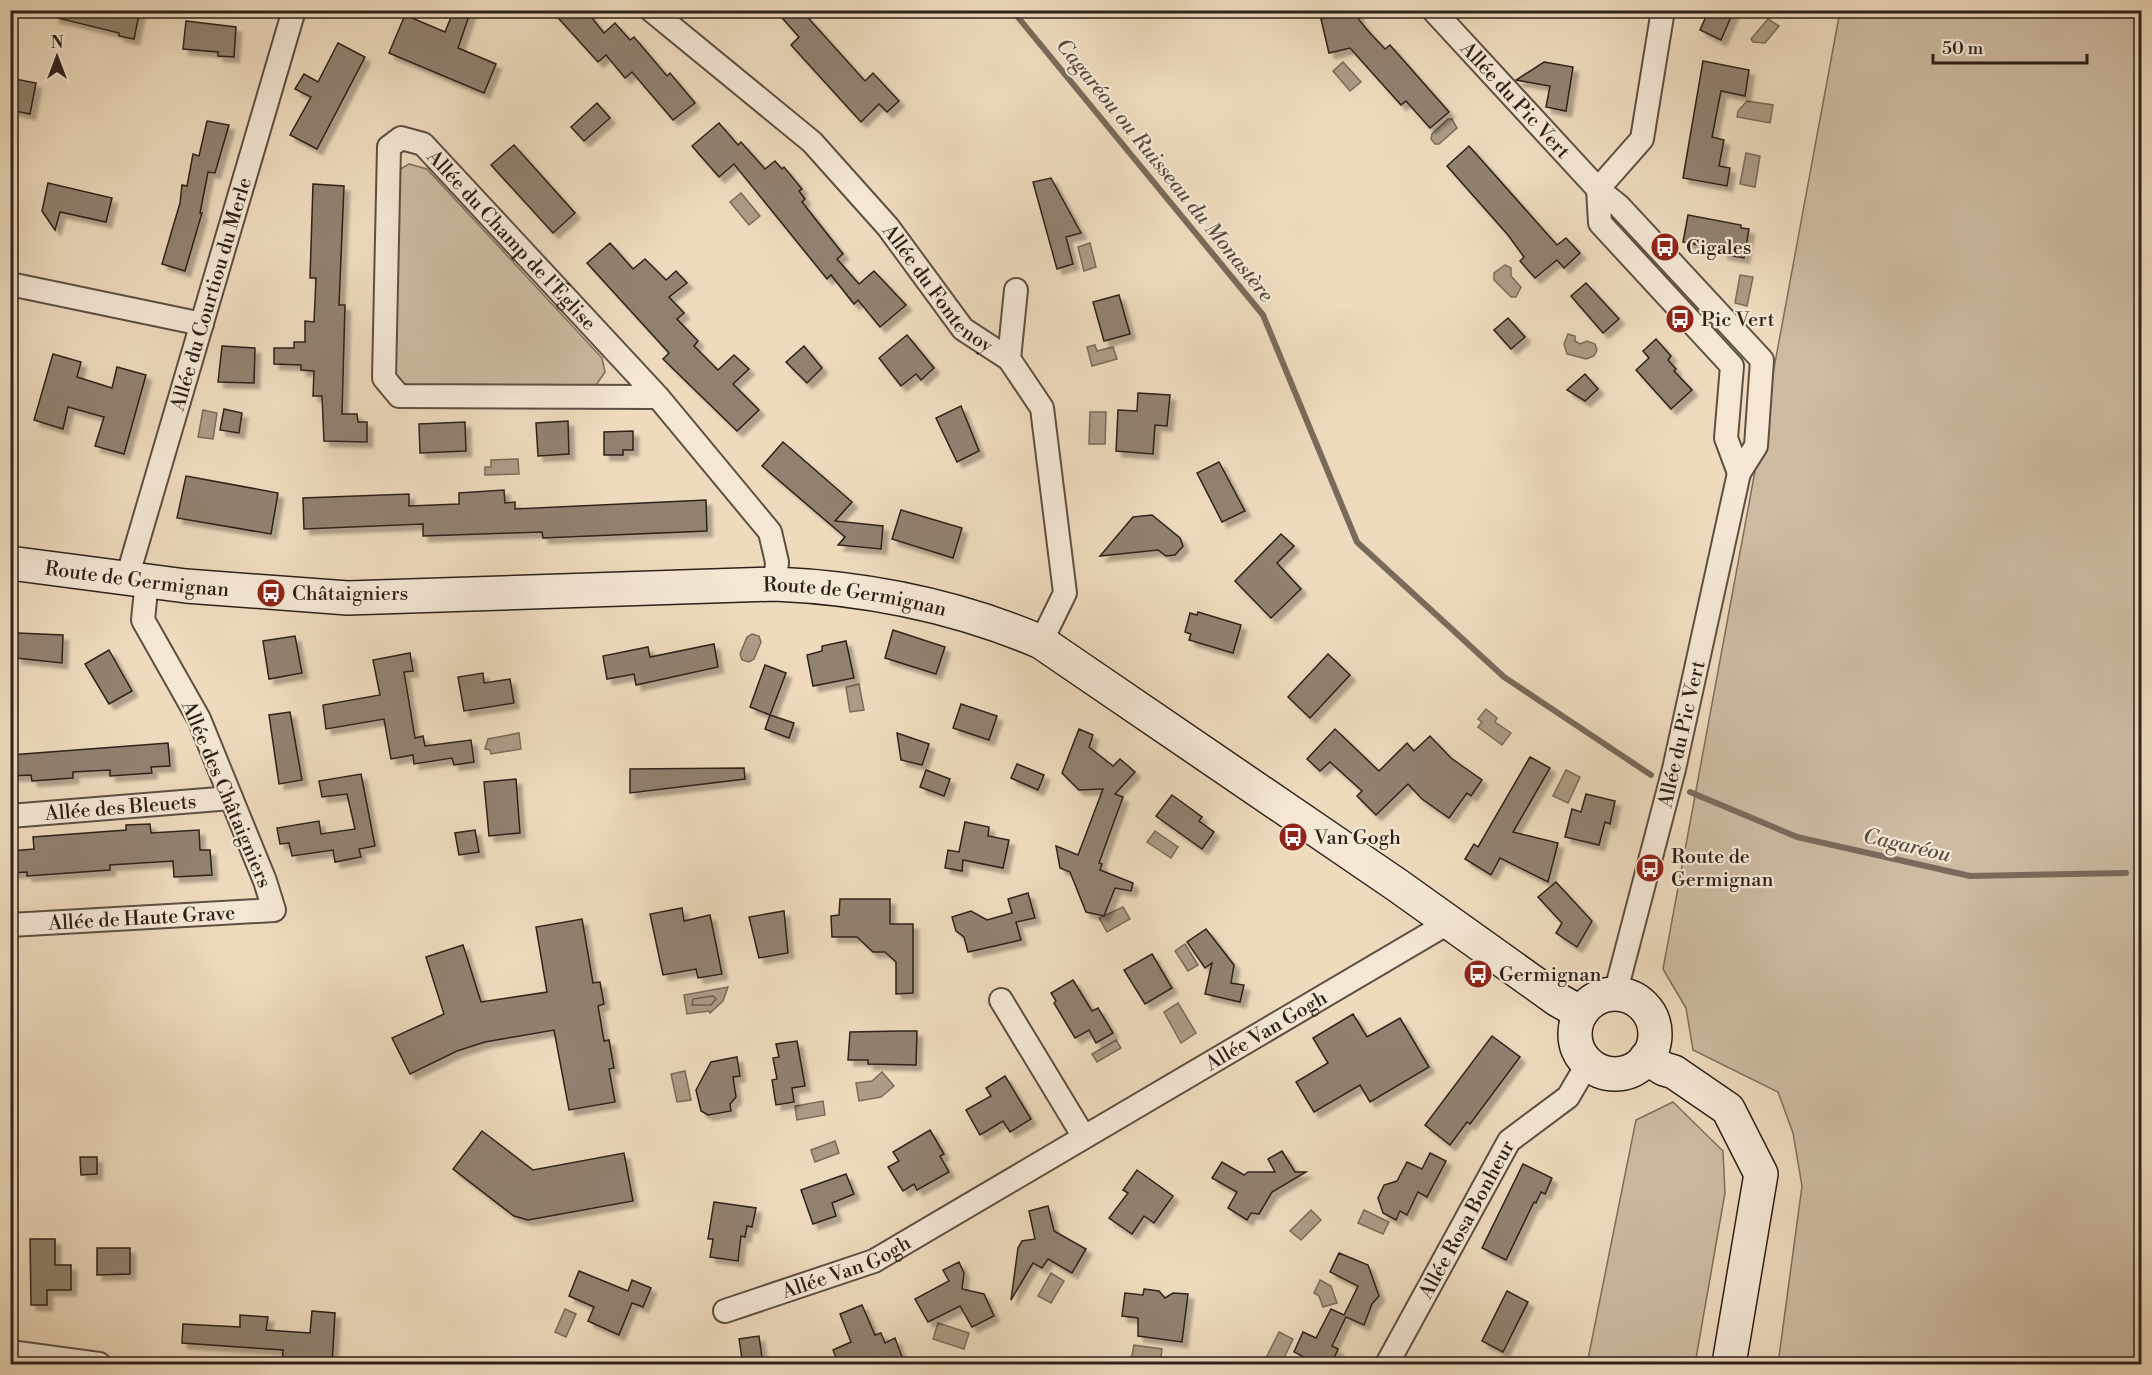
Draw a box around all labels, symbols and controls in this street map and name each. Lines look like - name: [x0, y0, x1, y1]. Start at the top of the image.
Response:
- north arrow: [27, 27, 87, 87]
- scale bar: [1933, 27, 2088, 65]
- text: N: [51, 33, 64, 53]
- water label: Cagaréou ou Ruisseau du Monastère: [1050, 34, 1279, 308]
- street label: Allée du Pic Vert: [1454, 36, 1575, 164]
- text: 50 m: [1942, 37, 1984, 60]
- street label: Allée du Champ de l'Église: [420, 145, 601, 336]
- street label: Allée du Courtiou du Merle: [166, 175, 258, 415]
- street label: Allée du Fontenoy: [876, 219, 998, 359]
- bus stop icon: Cigales: [1649, 231, 1681, 263]
- place label: Cigales: [1686, 236, 1752, 261]
- bus stop icon: Pic Vert: [1664, 303, 1696, 335]
- place label: Pic Vert: [1701, 308, 1774, 333]
- street label: Route de Germignan: [43, 557, 230, 603]
- street label: Route de Germignan: [763, 573, 949, 623]
- bus stop icon: Châtaigniers: [255, 577, 287, 609]
- place label: Châtaigniers: [292, 582, 408, 607]
- street label: Allée du Pic Vert: [1653, 658, 1712, 811]
- street label: Allée des Châtaigniers: [175, 697, 276, 892]
- street label: Allée des Bleuets: [43, 790, 197, 827]
- bus stop icon: Van Gogh: [1277, 821, 1309, 853]
- water label: Cagaréou: [1860, 823, 1953, 869]
- place label: Van Gogh: [1313, 826, 1401, 851]
- place label: Route de Germignan: [1671, 845, 1773, 893]
- bus stop icon: Route de Germignan: [1634, 852, 1666, 884]
- street label: Allée de Haute Grave: [47, 901, 236, 937]
- bus stop icon: Germignan: [1462, 958, 1494, 990]
- place label: Germignan: [1499, 963, 1601, 988]
- street label: Allée Van Gogh: [1200, 986, 1332, 1078]
- street label: Allée Rosa Bonheur: [1414, 1136, 1521, 1305]
- street label: Allée Van Gogh: [778, 1231, 916, 1305]

